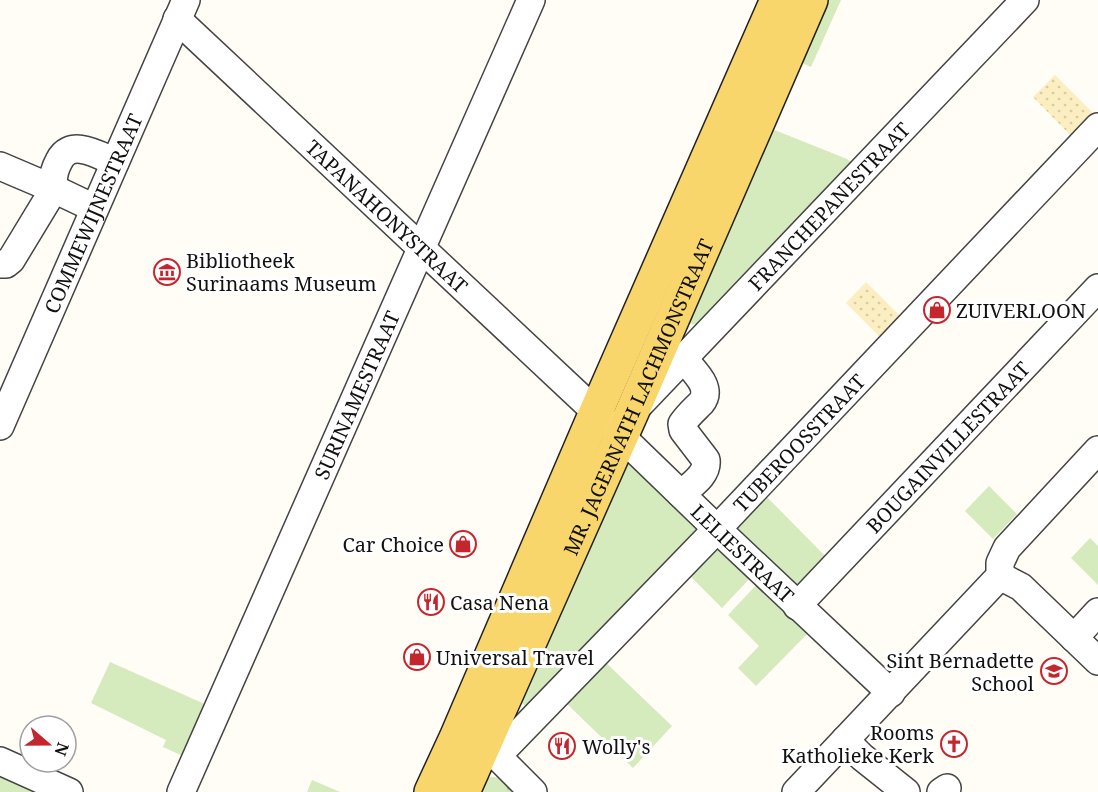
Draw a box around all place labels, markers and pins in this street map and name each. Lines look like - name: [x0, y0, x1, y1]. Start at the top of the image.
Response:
- place label: Bibliotheek Surinaams Museum: [186, 247, 377, 297]
- museum icon: Bibliotheek Surinaams Museum: [152, 257, 182, 287]
- shop icon: ZUIVERLOON: [922, 295, 952, 325]
- place label: ZUIVERLOON: [956, 297, 1086, 324]
- shop icon: Car Choice: [448, 529, 478, 559]
- place label: Car Choice: [342, 531, 444, 558]
- restaurant icon: Casa Nena: [416, 587, 446, 617]
- place label: Casa Nena: [450, 589, 549, 616]
- shop icon: Universal Travel: [402, 642, 432, 672]
- place label: Universal Travel: [436, 644, 594, 671]
- place label: Sint Bernadette School: [886, 647, 1034, 697]
- school or university icon: Sint Bernadette School: [1039, 656, 1069, 686]
- place label: Rooms Katholieke Kerk: [782, 719, 934, 769]
- church icon: Rooms Katholieke Kerk: [939, 729, 969, 759]
- restaurant icon: Wolly's: [547, 731, 577, 761]
- place label: Wolly's: [582, 733, 650, 760]

